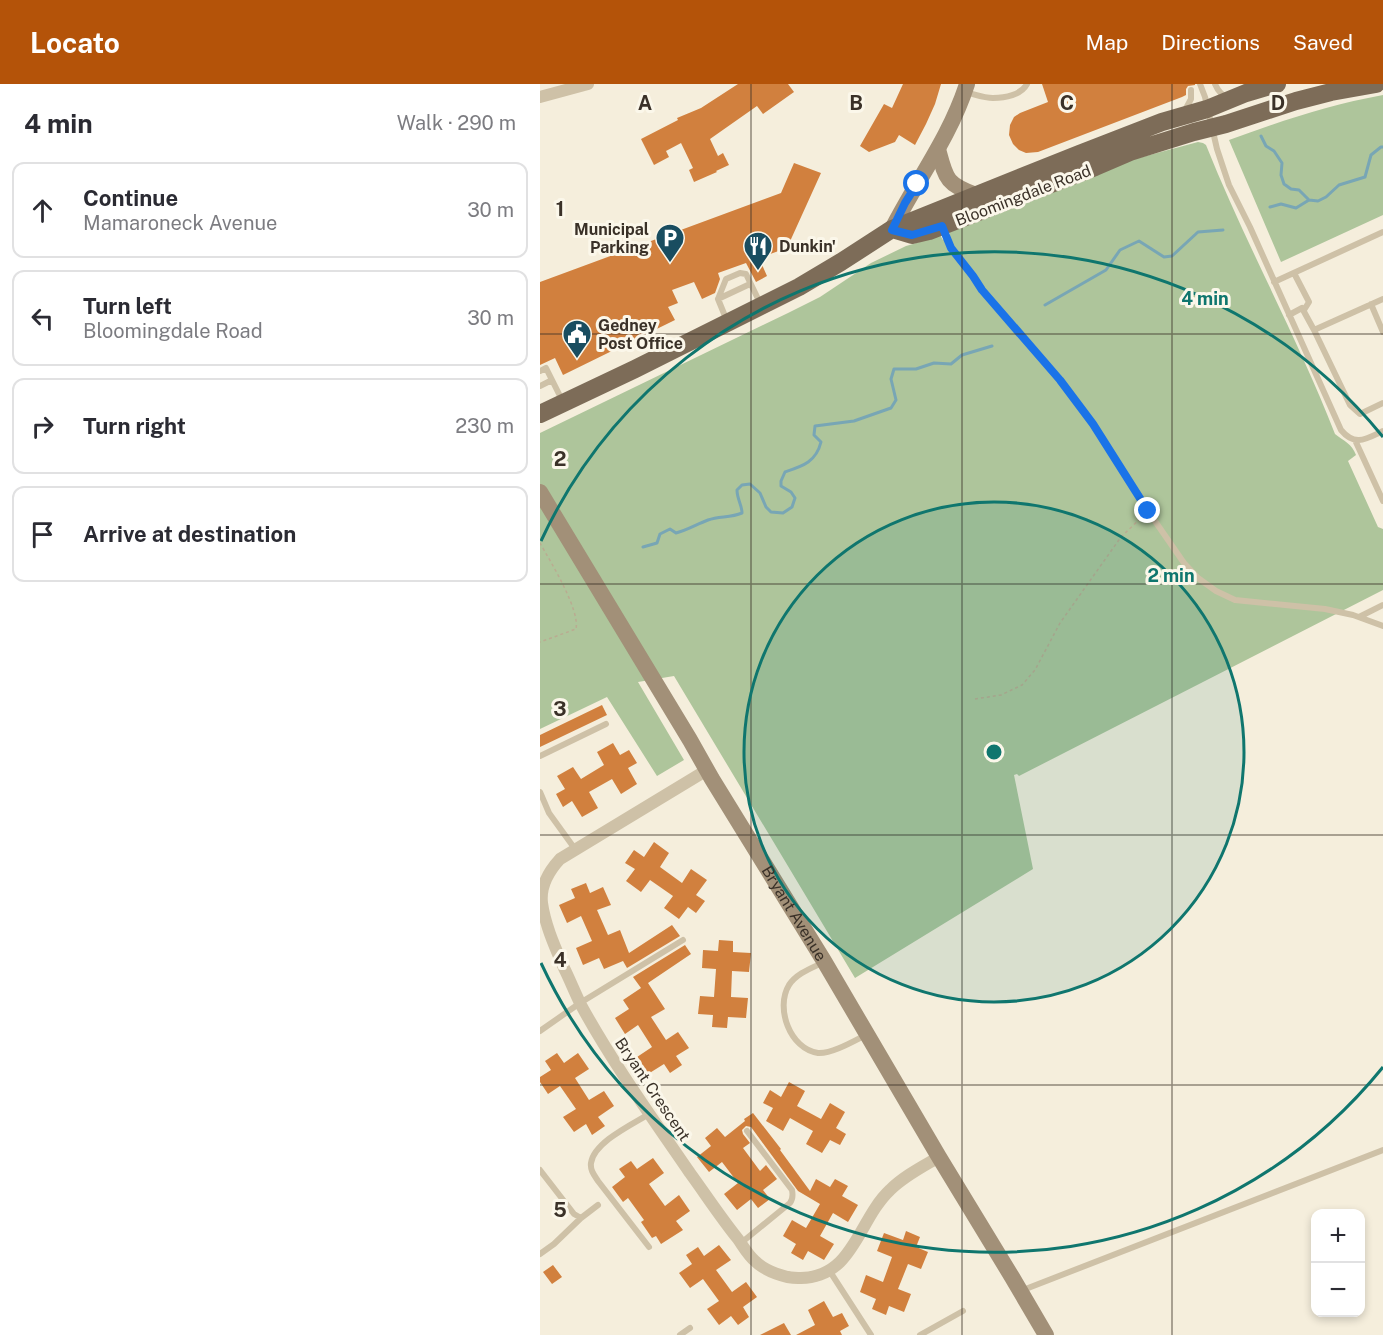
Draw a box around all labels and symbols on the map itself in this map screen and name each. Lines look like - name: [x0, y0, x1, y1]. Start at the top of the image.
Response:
- text: A: [638, 91, 652, 115]
- text: B: [849, 91, 863, 115]
- text: C: [1060, 91, 1074, 115]
- text: D: [1271, 91, 1285, 115]
- street label: Bloomingdale Road: [953, 161, 1094, 230]
- route start: [903, 170, 929, 196]
- text: 1: [556, 197, 564, 221]
- place label: Municipal Parking: [574, 220, 649, 257]
- parking icon: Municipal Parking: [654, 222, 686, 264]
- restaurant icon: Dunkin': [742, 230, 774, 272]
- place label: Dunkin': [779, 237, 836, 256]
- text: 4 min: [1181, 288, 1229, 309]
- place label: Gedney Post Office: [598, 316, 683, 353]
- public building icon: Gedney Post Office: [561, 318, 593, 360]
- text: 2: [554, 447, 566, 471]
- route end: [1134, 497, 1160, 523]
- text: 2 min: [1147, 565, 1195, 586]
- text: 3: [553, 697, 567, 721]
- centre of rings: [984, 742, 1004, 762]
- street label: Bryant Avenue: [758, 862, 831, 964]
- text: 4: [553, 948, 567, 972]
- street label: Bryant Crescent: [611, 1034, 694, 1145]
- text: 5: [553, 1198, 567, 1222]

